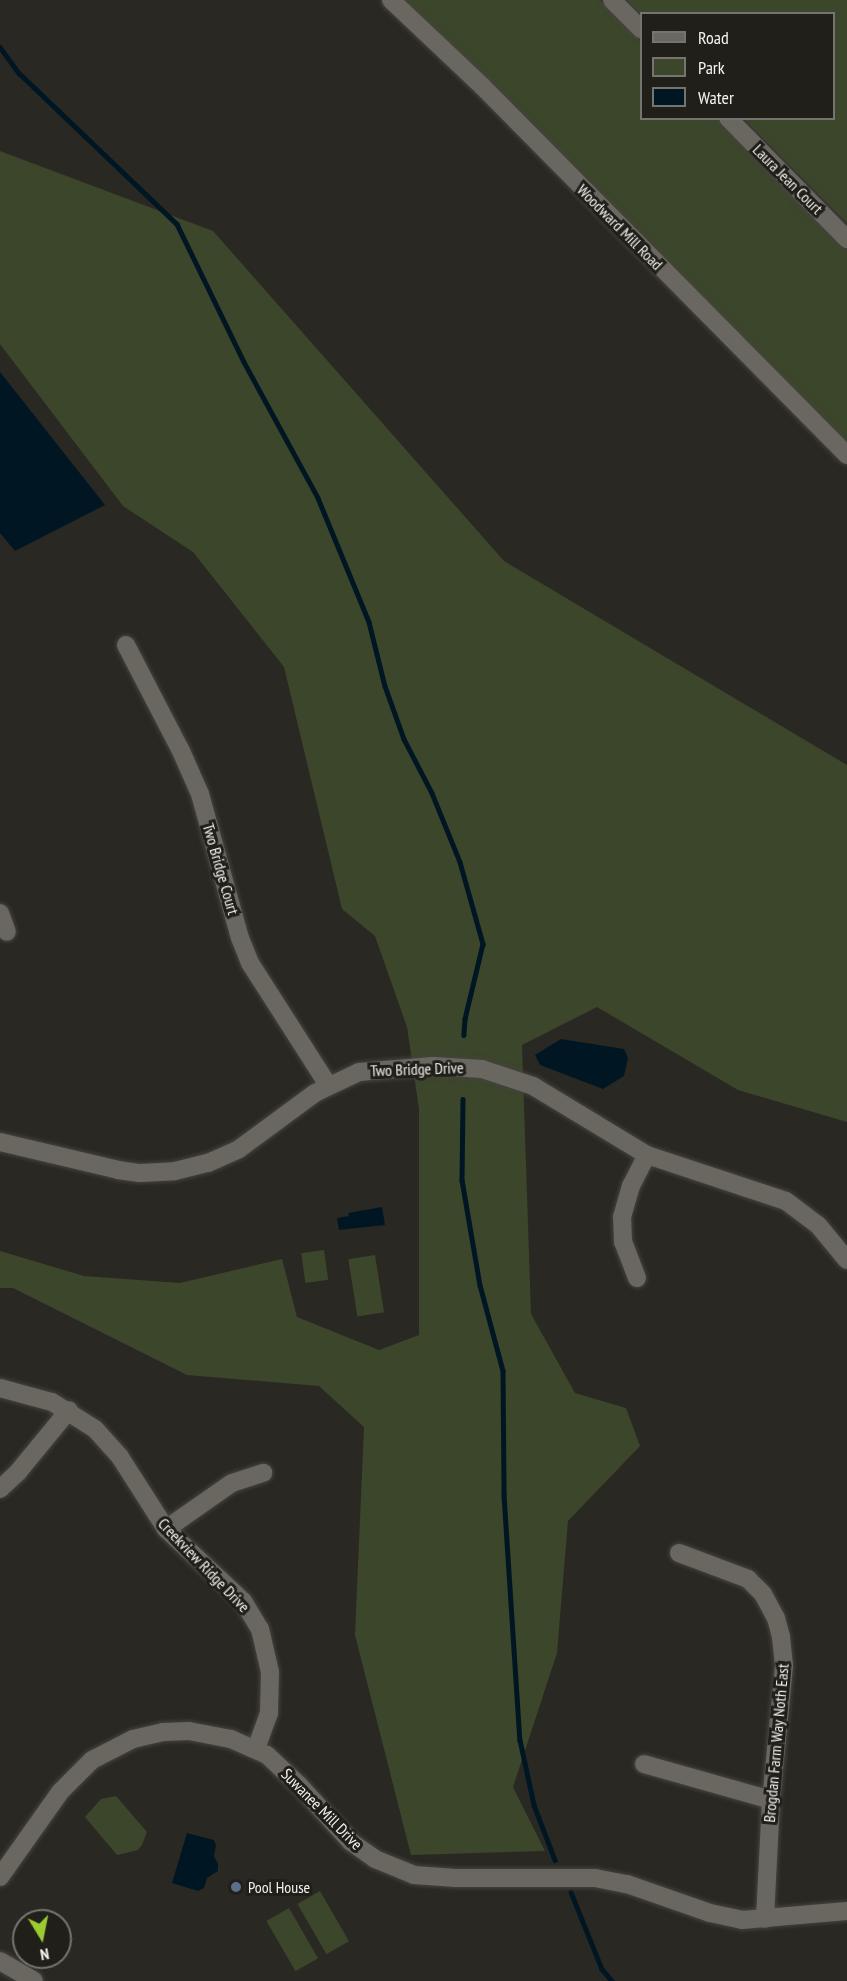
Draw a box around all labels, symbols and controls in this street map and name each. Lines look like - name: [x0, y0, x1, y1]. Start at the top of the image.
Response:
- legend: [640, 12, 835, 120]
- text: Road: [698, 26, 729, 49]
- text: Park: [698, 56, 725, 79]
- text: Water: [698, 86, 734, 109]
- street label: Laura Jean Court: [749, 140, 827, 218]
- street label: Woodward Mill Road: [573, 180, 667, 274]
- street label: Two Bridge Court: [199, 821, 243, 917]
- street label: Two Bridge Drive: [370, 1058, 464, 1080]
- street label: Creekview Ridge Drive: [154, 1514, 254, 1616]
- street label: Brogdan Farm Way Noth East: [759, 1662, 793, 1824]
- street label: Suwanee Mill Drive: [277, 1764, 367, 1854]
- place label: Pool House: [248, 1877, 310, 1897]
- marker: Pool House: [229, 1880, 243, 1894]
- north arrow: [12, 1909, 72, 1969]
- text: N: [39, 1944, 51, 1965]

